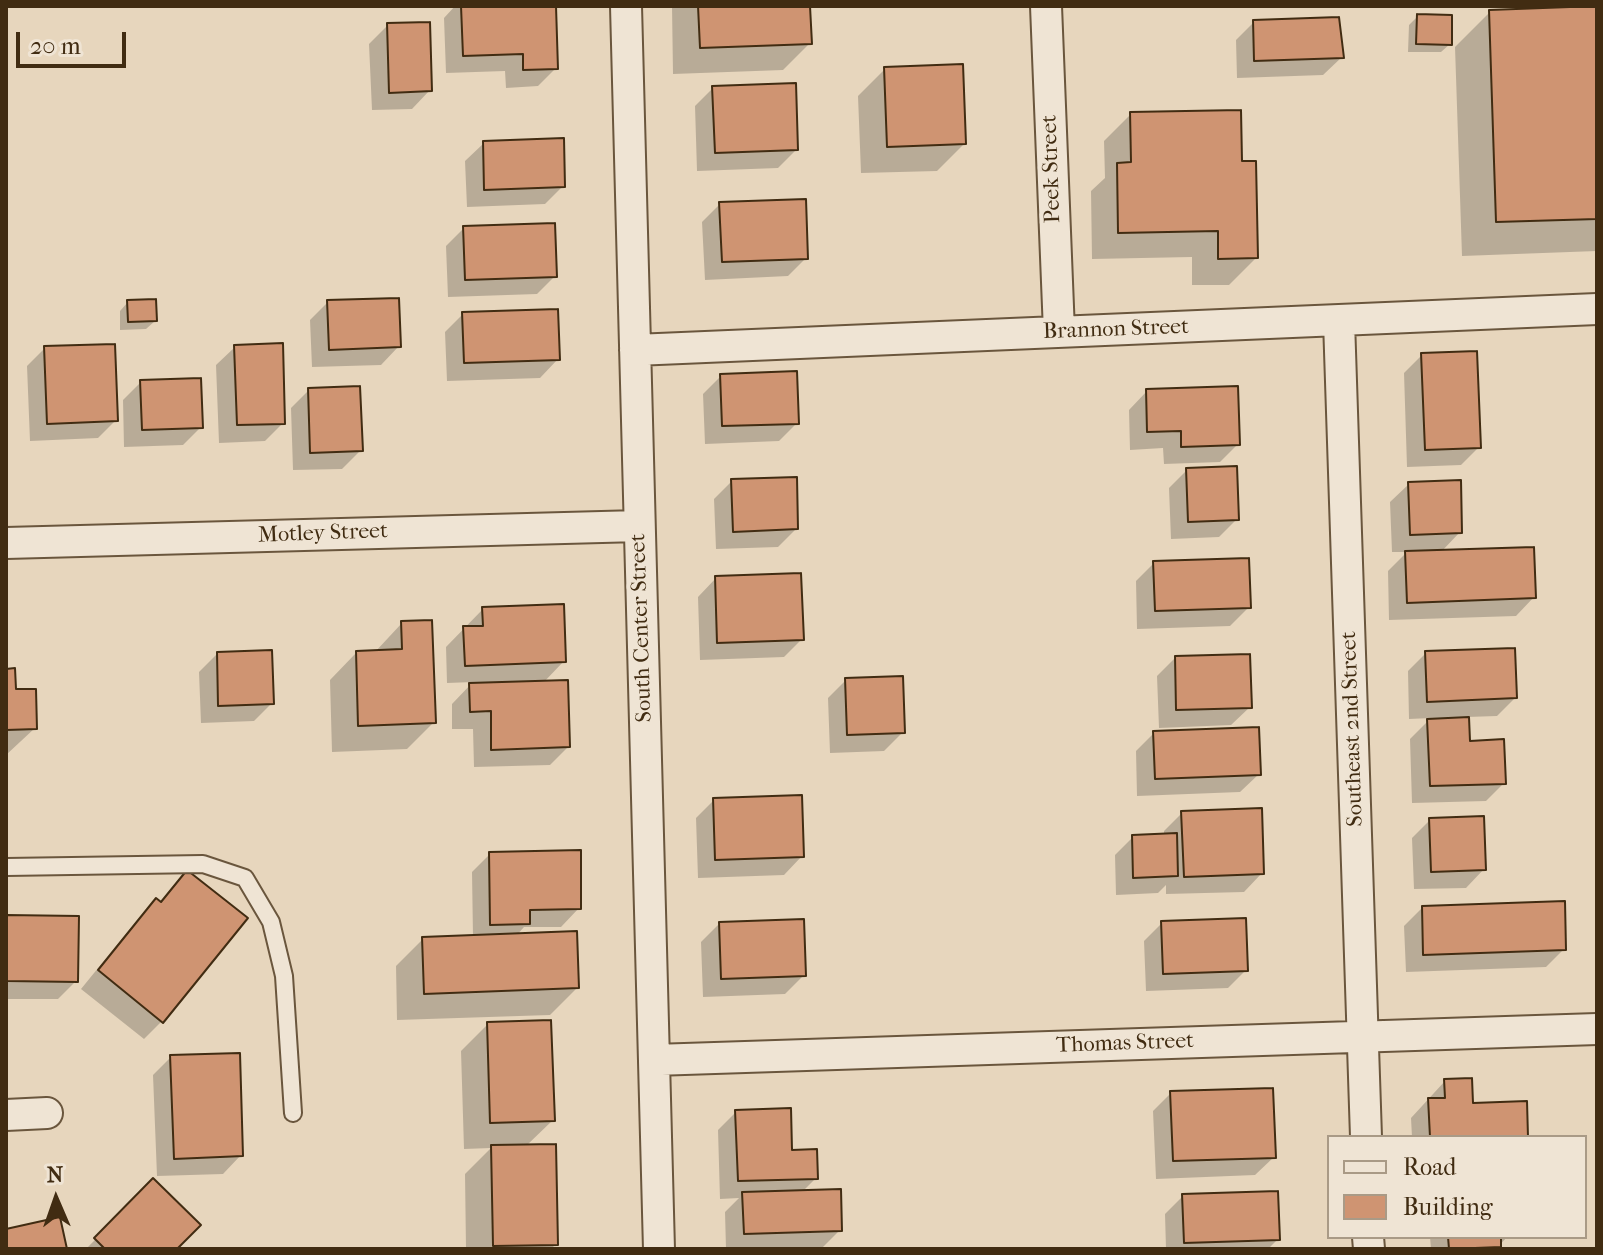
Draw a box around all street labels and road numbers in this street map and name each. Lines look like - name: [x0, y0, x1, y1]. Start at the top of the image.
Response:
- street label: Peek Street: [1037, 114, 1067, 224]
- street label: Brannon Street: [1043, 314, 1189, 346]
- street label: Motley Street: [258, 519, 388, 549]
- street label: South Center Street: [626, 533, 658, 723]
- street label: Southeast 2nd Street: [1336, 631, 1370, 827]
- street label: Thomas Street: [1056, 1028, 1194, 1060]

